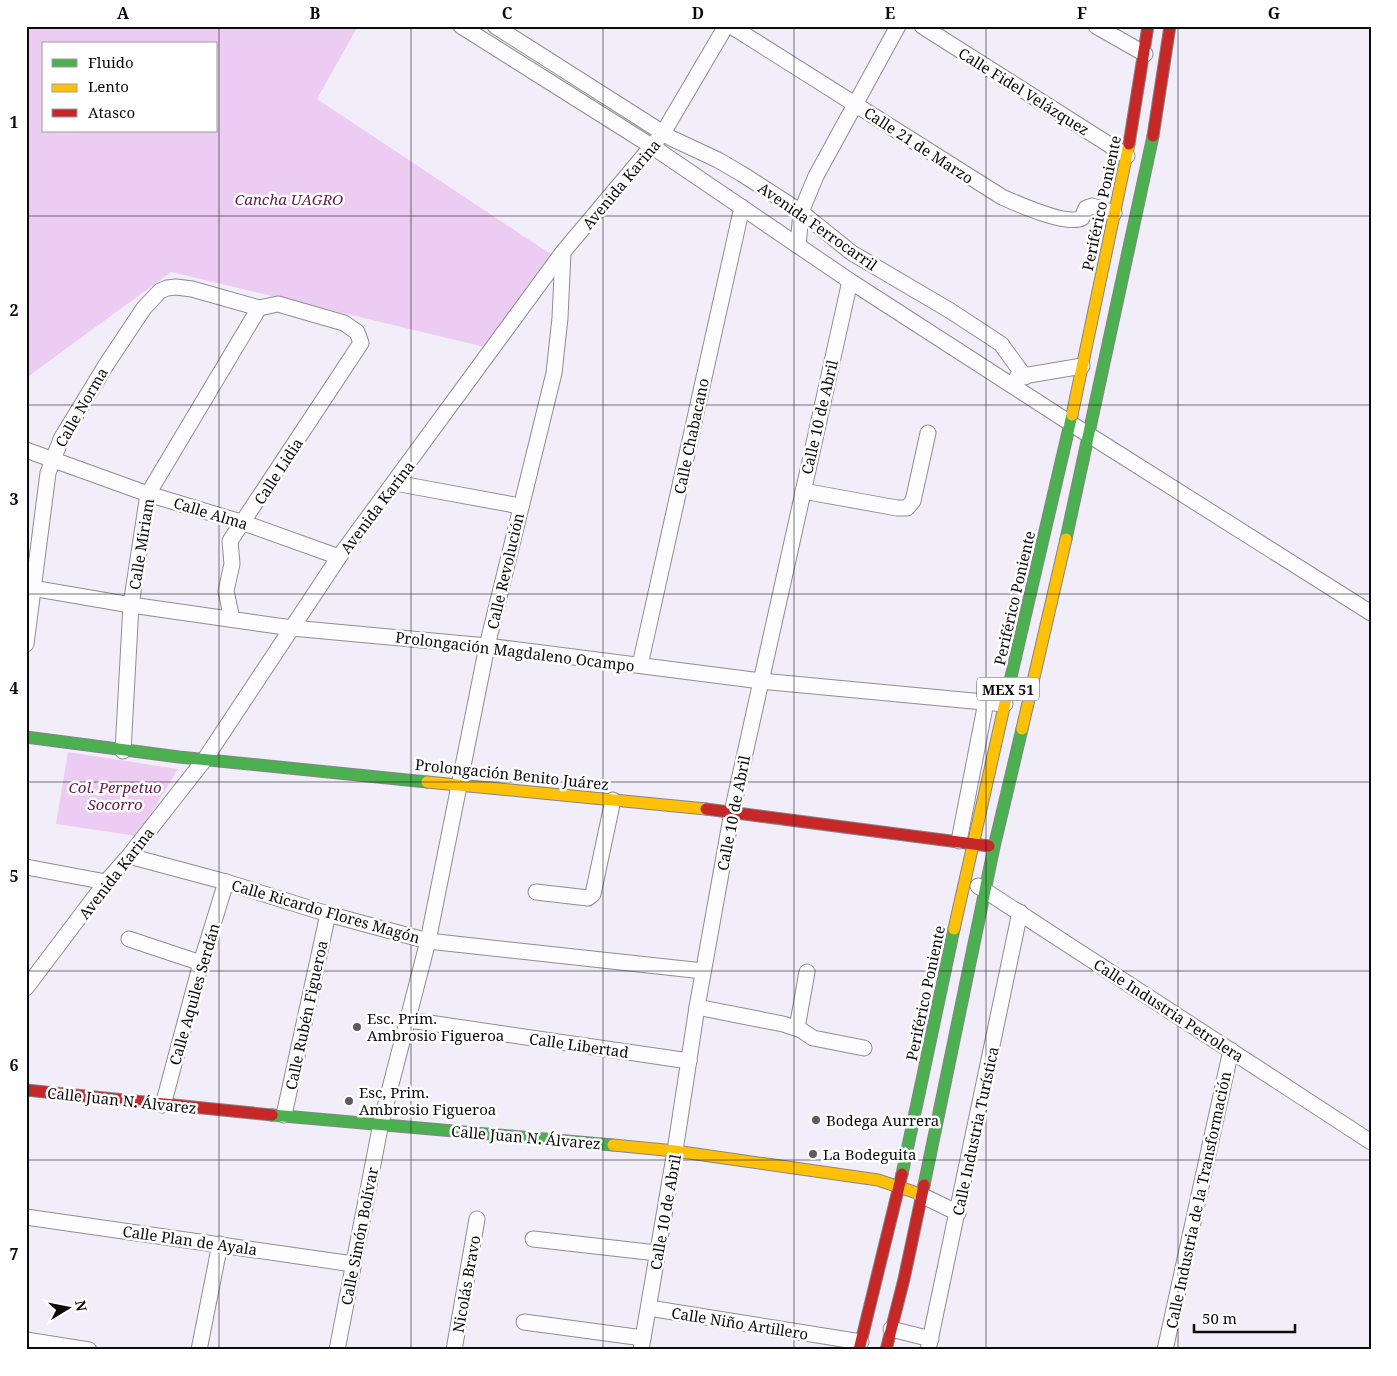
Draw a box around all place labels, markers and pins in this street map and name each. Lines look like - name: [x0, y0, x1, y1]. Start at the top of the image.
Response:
- place label: Esc. Prim. Ambrosio Figueroa: [367, 1008, 504, 1045]
- marker: Esc. Prim. Ambrosio Figueroa: [351, 1021, 363, 1033]
- place label: Esc, Prim. Ambrosio Figueroa: [359, 1082, 496, 1119]
- marker: Esc, Prim. Ambrosio Figueroa: [343, 1095, 355, 1107]
- place label: Bodega Aurrera: [826, 1110, 939, 1130]
- marker: Bodega Aurrera: [810, 1114, 822, 1126]
- place label: La Bodeguita: [823, 1144, 917, 1164]
- marker: La Bodeguita: [807, 1148, 819, 1160]

